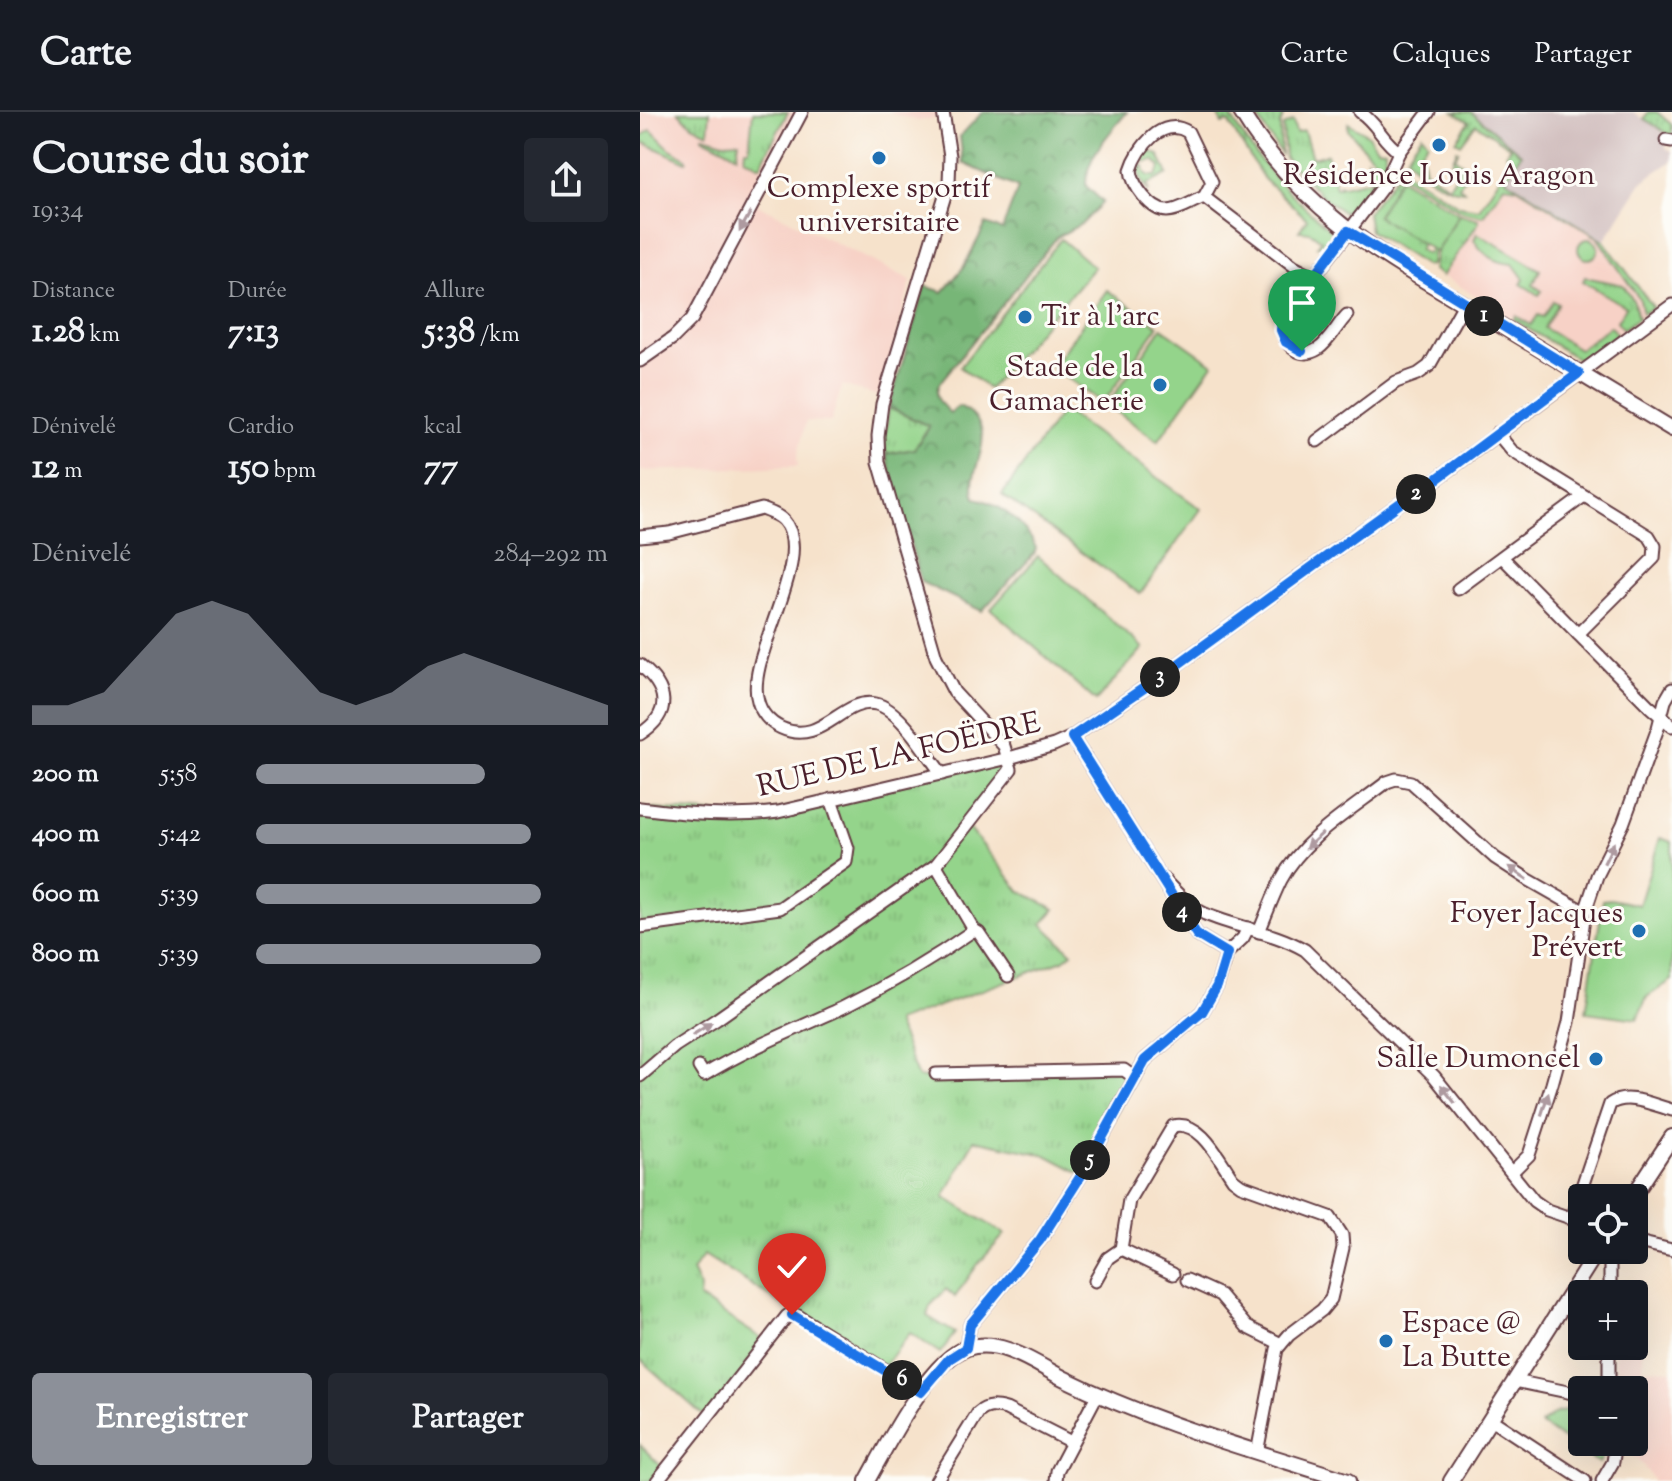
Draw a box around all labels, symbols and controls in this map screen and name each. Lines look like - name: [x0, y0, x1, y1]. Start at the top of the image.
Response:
- text: Carte: [40, 28, 132, 82]
- text: Carte: [1280, 35, 1348, 75]
- text: Calques: [1392, 35, 1490, 75]
- text: Partager: [1534, 35, 1632, 75]
- text: Course du soir: [32, 130, 309, 193]
- marker: Résidence Louis Aragon: [1430, 136, 1448, 154]
- button: share: [524, 138, 608, 222]
- marker: Complexe sportif universitaire: [870, 149, 888, 167]
- place label: Résidence Louis Aragon: [1283, 155, 1595, 198]
- place label: Complexe sportif universitaire: [767, 168, 993, 245]
- text: 19:34: [32, 192, 84, 229]
- one-way arrow: [738, 210, 752, 233]
- pin: [1268, 269, 1336, 351]
- text: Distance: [32, 276, 115, 308]
- text: Durée: [228, 276, 287, 308]
- text: Allure: [424, 276, 485, 308]
- icon: arrive: [1280, 281, 1324, 325]
- place label: Tir à l'arc: [1041, 296, 1160, 339]
- pin: 1: [1464, 296, 1504, 336]
- text: 1: [1480, 300, 1488, 332]
- text: 1.28: [32, 308, 85, 357]
- text: 7:13: [228, 308, 279, 357]
- text: 5:38: [424, 308, 475, 357]
- marker: Tir à l'arc: [1016, 308, 1034, 326]
- text: km: [85, 320, 120, 352]
- text: /km: [475, 320, 520, 352]
- place label: Stade de la Gamacherie: [989, 347, 1144, 424]
- marker: Stade de la Gamacherie: [1151, 376, 1169, 394]
- text: Dénivelé: [32, 412, 116, 444]
- text: Cardio: [228, 412, 294, 444]
- text: kcal: [424, 412, 462, 444]
- text: 12: [32, 444, 59, 493]
- text: 150: [228, 444, 269, 493]
- text: 77: [424, 444, 458, 493]
- text: m: [59, 456, 82, 488]
- text: bpm: [269, 456, 316, 488]
- pin: 2: [1396, 474, 1436, 514]
- text: 2: [1411, 478, 1421, 510]
- text: Dénivelé: [32, 536, 131, 573]
- text: 284–292 m: [493, 536, 608, 573]
- pin: 3: [1140, 657, 1180, 697]
- text: 3: [1156, 661, 1164, 693]
- street label: RUE DE LA FOËDRE: [753, 702, 1045, 810]
- text: 200 m: [32, 756, 99, 793]
- text: 5:58: [160, 756, 198, 793]
- text: 400 m: [32, 816, 99, 853]
- text: 5:42: [160, 816, 201, 853]
- one-way arrow: [1304, 832, 1324, 849]
- one-way arrow: [1602, 841, 1616, 865]
- one-way arrow: [1507, 866, 1528, 881]
- text: 600 m: [32, 876, 99, 913]
- text: 5:39: [160, 876, 199, 913]
- pin: 4: [1162, 892, 1202, 932]
- place label: Foyer Jacques Prévert: [1450, 893, 1623, 970]
- text: 4: [1176, 896, 1188, 928]
- marker: Foyer Jacques Prévert: [1630, 922, 1648, 940]
- text: 800 m: [32, 936, 100, 973]
- text: 5:39: [160, 936, 199, 973]
- one-way arrow: [691, 1023, 713, 1037]
- place label: Salle Dumoncel: [1376, 1038, 1580, 1081]
- marker: Salle Dumoncel: [1587, 1050, 1605, 1068]
- one-way arrow: [1440, 1084, 1457, 1104]
- one-way arrow: [1540, 1091, 1552, 1115]
- pin: 5: [1070, 1140, 1110, 1180]
- text: 5: [1086, 1144, 1094, 1176]
- map controls: [1568, 1184, 1648, 1456]
- button: locate: [1568, 1184, 1648, 1264]
- pin: [758, 1233, 826, 1315]
- icon: check: [770, 1245, 814, 1289]
- button: +: [1568, 1280, 1648, 1360]
- place label: Espace @ La Butte: [1402, 1303, 1521, 1380]
- marker: Espace @ La Butte: [1377, 1332, 1395, 1350]
- pin: 6: [882, 1360, 922, 1400]
- text: 6: [897, 1364, 907, 1396]
- button: Enregistrer: [32, 1373, 312, 1465]
- button: Partager: [328, 1373, 608, 1465]
- button: −: [1568, 1376, 1648, 1456]

